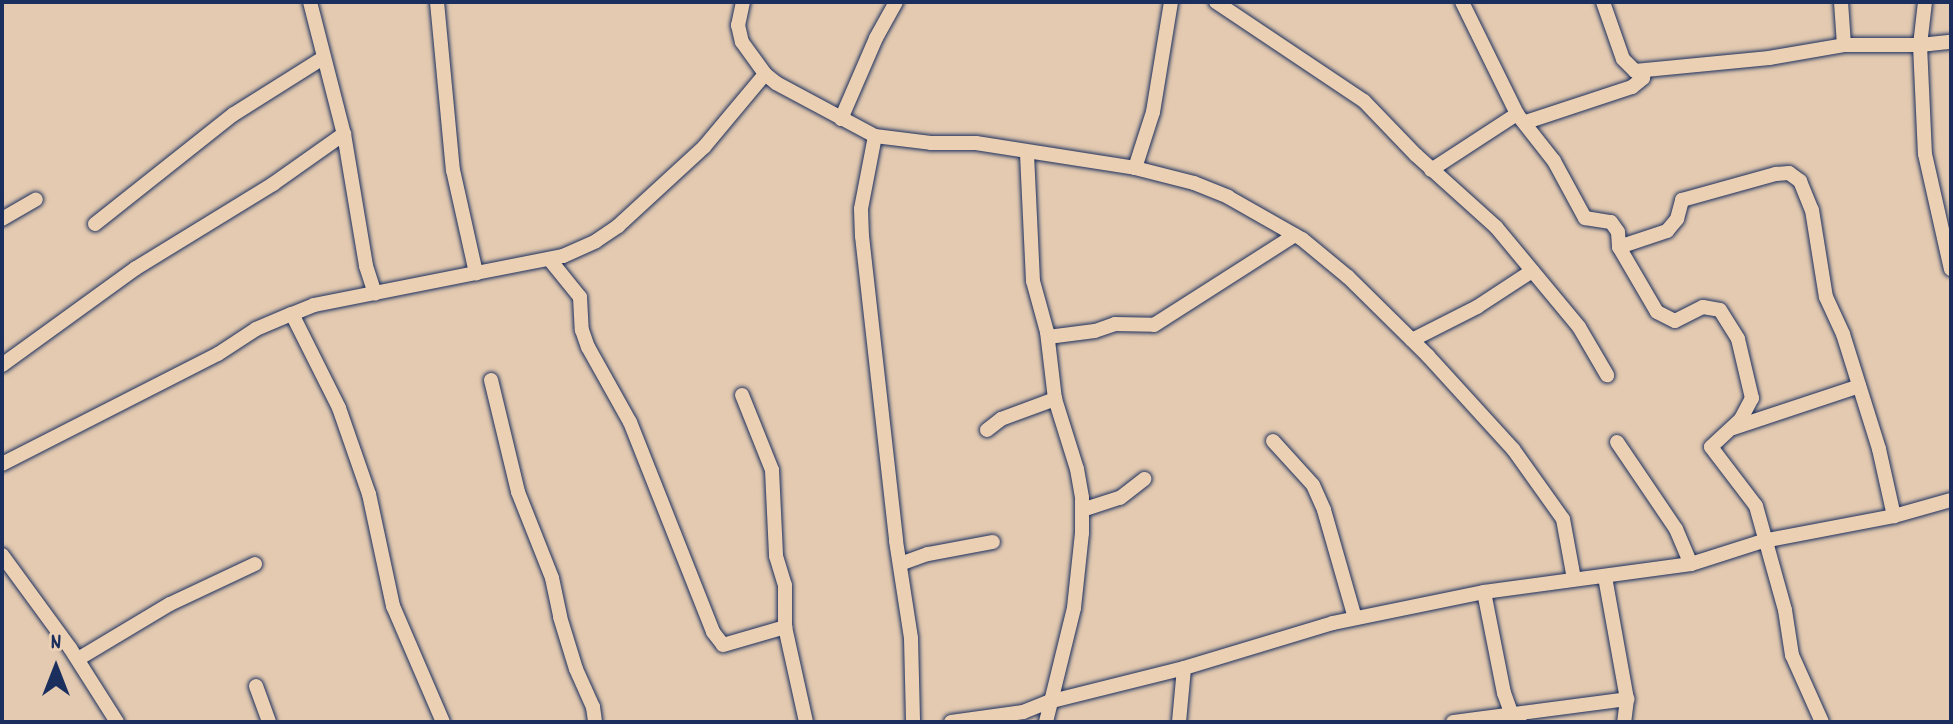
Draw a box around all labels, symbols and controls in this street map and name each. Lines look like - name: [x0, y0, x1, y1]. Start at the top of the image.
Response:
- north arrow: [16, 628, 96, 708]
- text: N: [51, 628, 61, 659]

